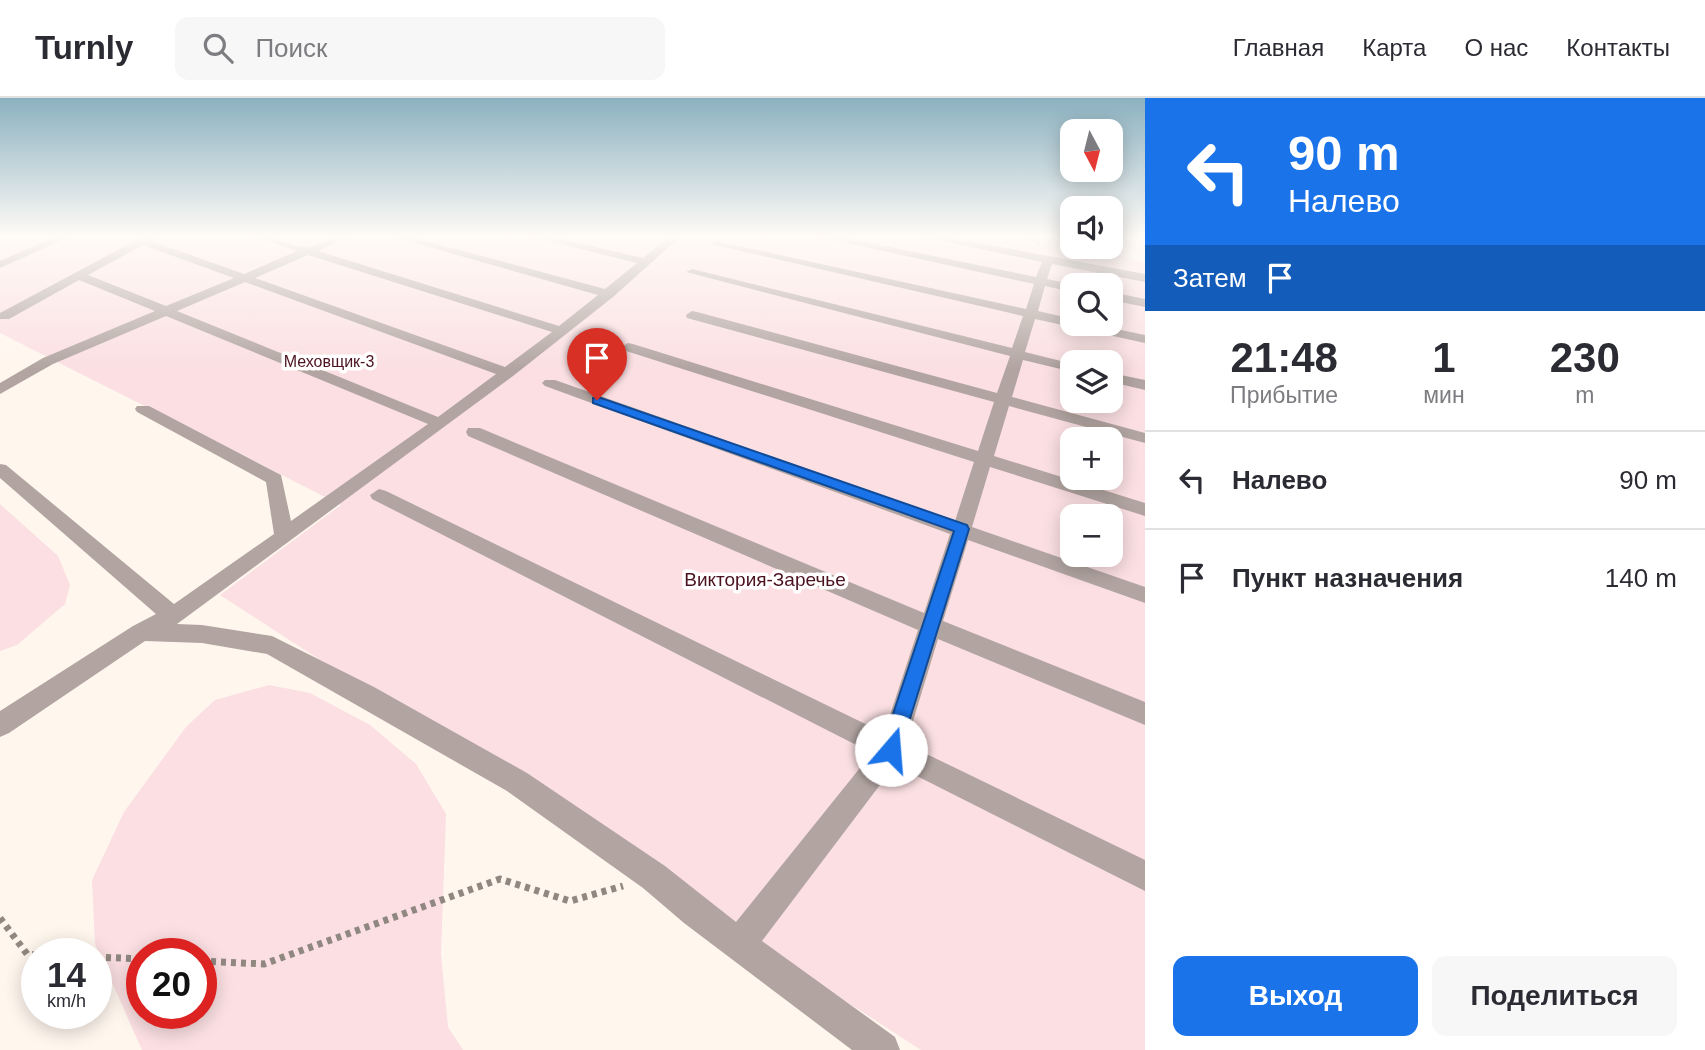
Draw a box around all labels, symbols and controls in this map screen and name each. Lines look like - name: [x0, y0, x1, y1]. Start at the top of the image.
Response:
- search box: [175, 17, 665, 80]
- text: Turnly: [35, 29, 133, 66]
- icon: search: [199, 29, 237, 67]
- text: Поиск: [255, 33, 327, 63]
- text: Главная: [1233, 34, 1324, 61]
- text: Карта: [1362, 34, 1426, 61]
- text: О нас: [1464, 34, 1528, 61]
- text: Контакты: [1566, 34, 1670, 61]
- north arrow: [1060, 119, 1124, 182]
- map controls: [1060, 119, 1123, 567]
- icon: left: [1173, 126, 1264, 217]
- text: 90 m: [1288, 126, 1400, 180]
- text: Налево: [1288, 183, 1400, 219]
- button: sound: [1060, 196, 1123, 259]
- icon: arrive: [1261, 259, 1299, 297]
- text: Затем: [1173, 263, 1247, 293]
- button: search: [1060, 273, 1123, 336]
- pin: [567, 328, 627, 400]
- text: 21:48: [1230, 334, 1338, 381]
- text: 1: [1432, 334, 1456, 381]
- text: 230: [1550, 334, 1620, 381]
- icon: arrive: [578, 339, 616, 377]
- button: layers: [1060, 350, 1123, 413]
- park label: Меховщик-3: [284, 353, 374, 370]
- text: Прибытие: [1230, 382, 1338, 408]
- text: мин: [1423, 382, 1465, 408]
- text: m: [1575, 382, 1594, 408]
- button: +: [1060, 427, 1123, 490]
- icon: left: [1173, 461, 1211, 499]
- text: Налево: [1232, 465, 1327, 495]
- text: 90 m: [1619, 465, 1677, 495]
- button: −: [1060, 504, 1123, 567]
- icon: arrive: [1173, 559, 1211, 597]
- text: Пункт назначения: [1232, 563, 1463, 593]
- text: 140 m: [1605, 563, 1677, 593]
- park label: Виктория-Заречье: [684, 569, 846, 590]
- position arrow: [854, 713, 928, 787]
- speed limit sign: 20: [126, 938, 217, 1029]
- text: 14: [47, 955, 86, 994]
- button: Выход: [1173, 956, 1418, 1036]
- button: Поделиться: [1432, 956, 1677, 1036]
- text: km/h: [47, 991, 86, 1011]

